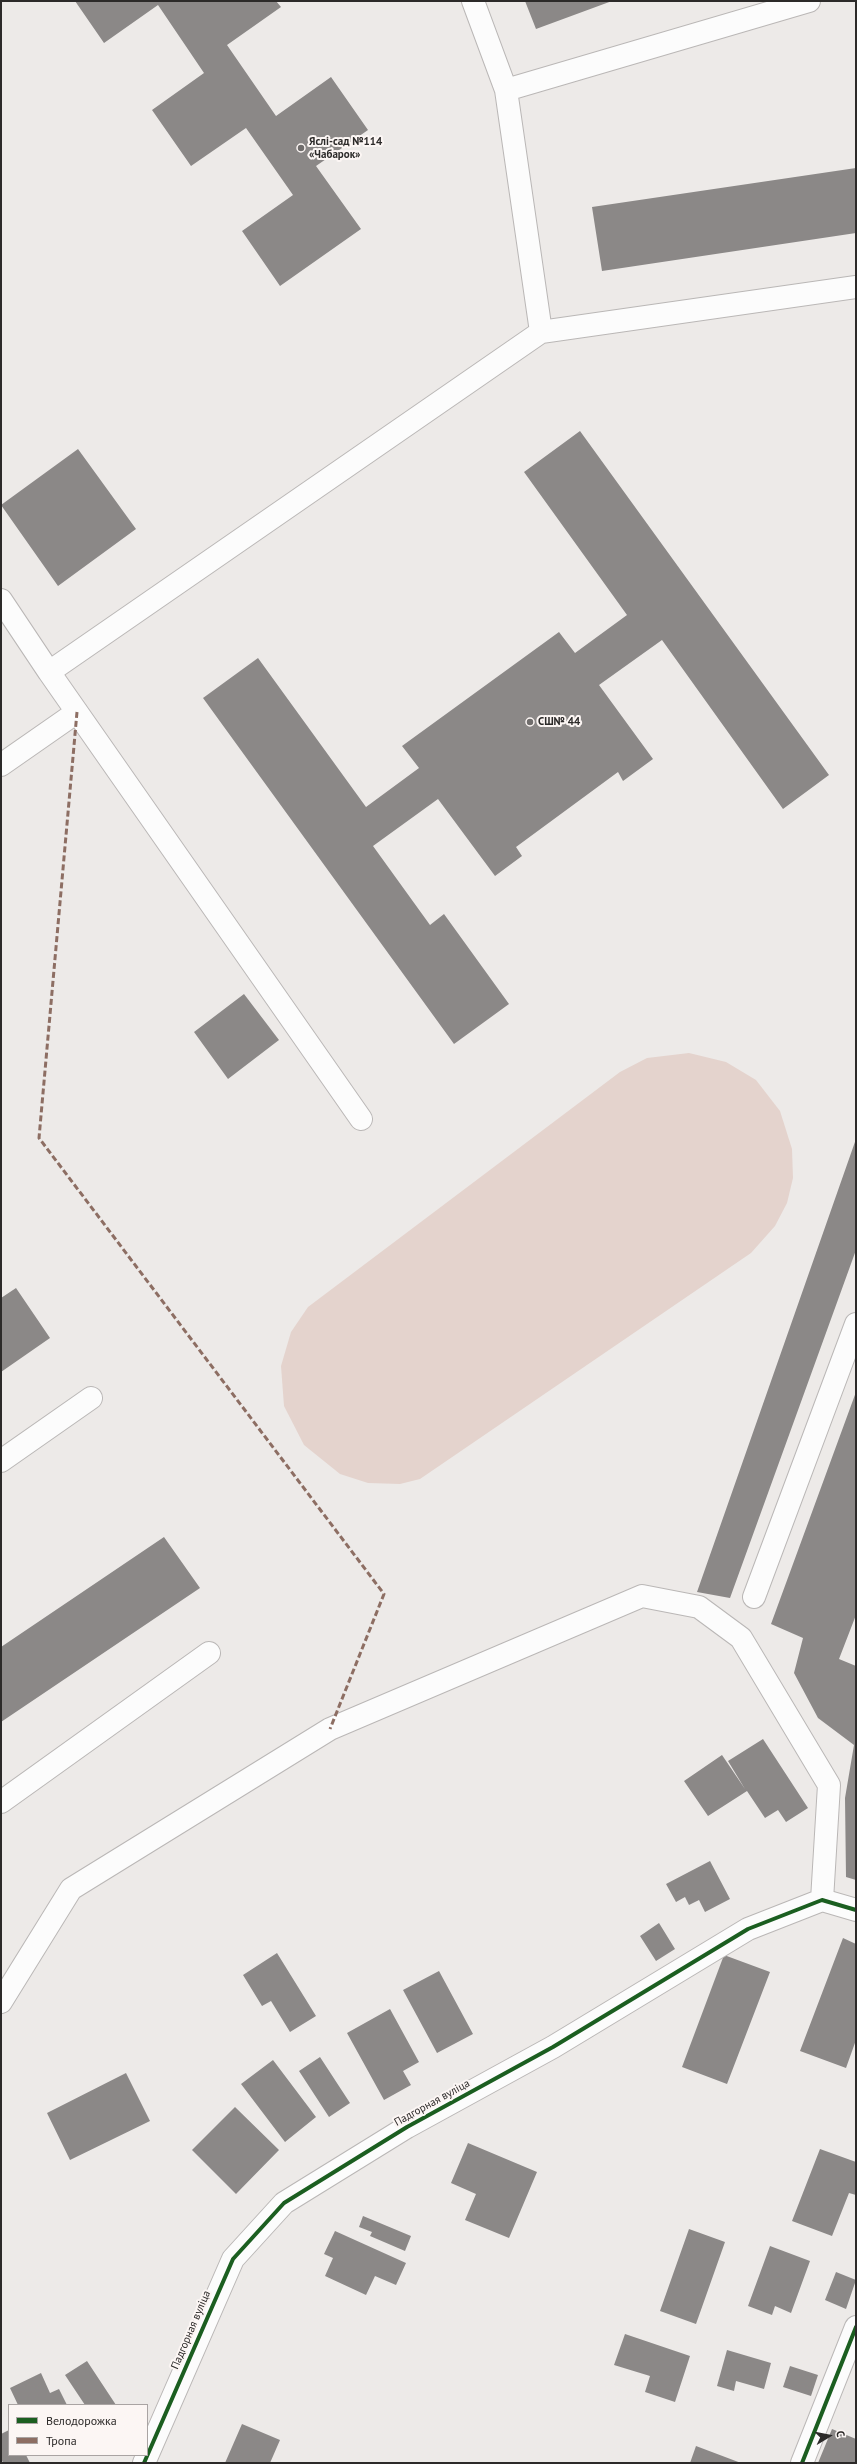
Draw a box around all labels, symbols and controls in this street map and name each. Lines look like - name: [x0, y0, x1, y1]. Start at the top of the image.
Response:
- place label: Яслі-сад №114 «Чабарок»: [309, 135, 382, 161]
- marker: Яслі-сад №114 «Чабарок»: [296, 143, 306, 153]
- place label: СШ№ 44: [538, 715, 580, 729]
- marker: СШ№ 44: [525, 717, 535, 727]
- street label: Падгорная вуліца: [392, 2077, 472, 2129]
- street label: Падгорная вуліца: [168, 2289, 214, 2371]
- legend: [8, 2404, 148, 2456]
- text: Велодорожка: [46, 2413, 117, 2428]
- north arrow: [809, 2416, 849, 2456]
- text: С: [833, 2430, 848, 2438]
- text: Тропа: [46, 2433, 77, 2448]

